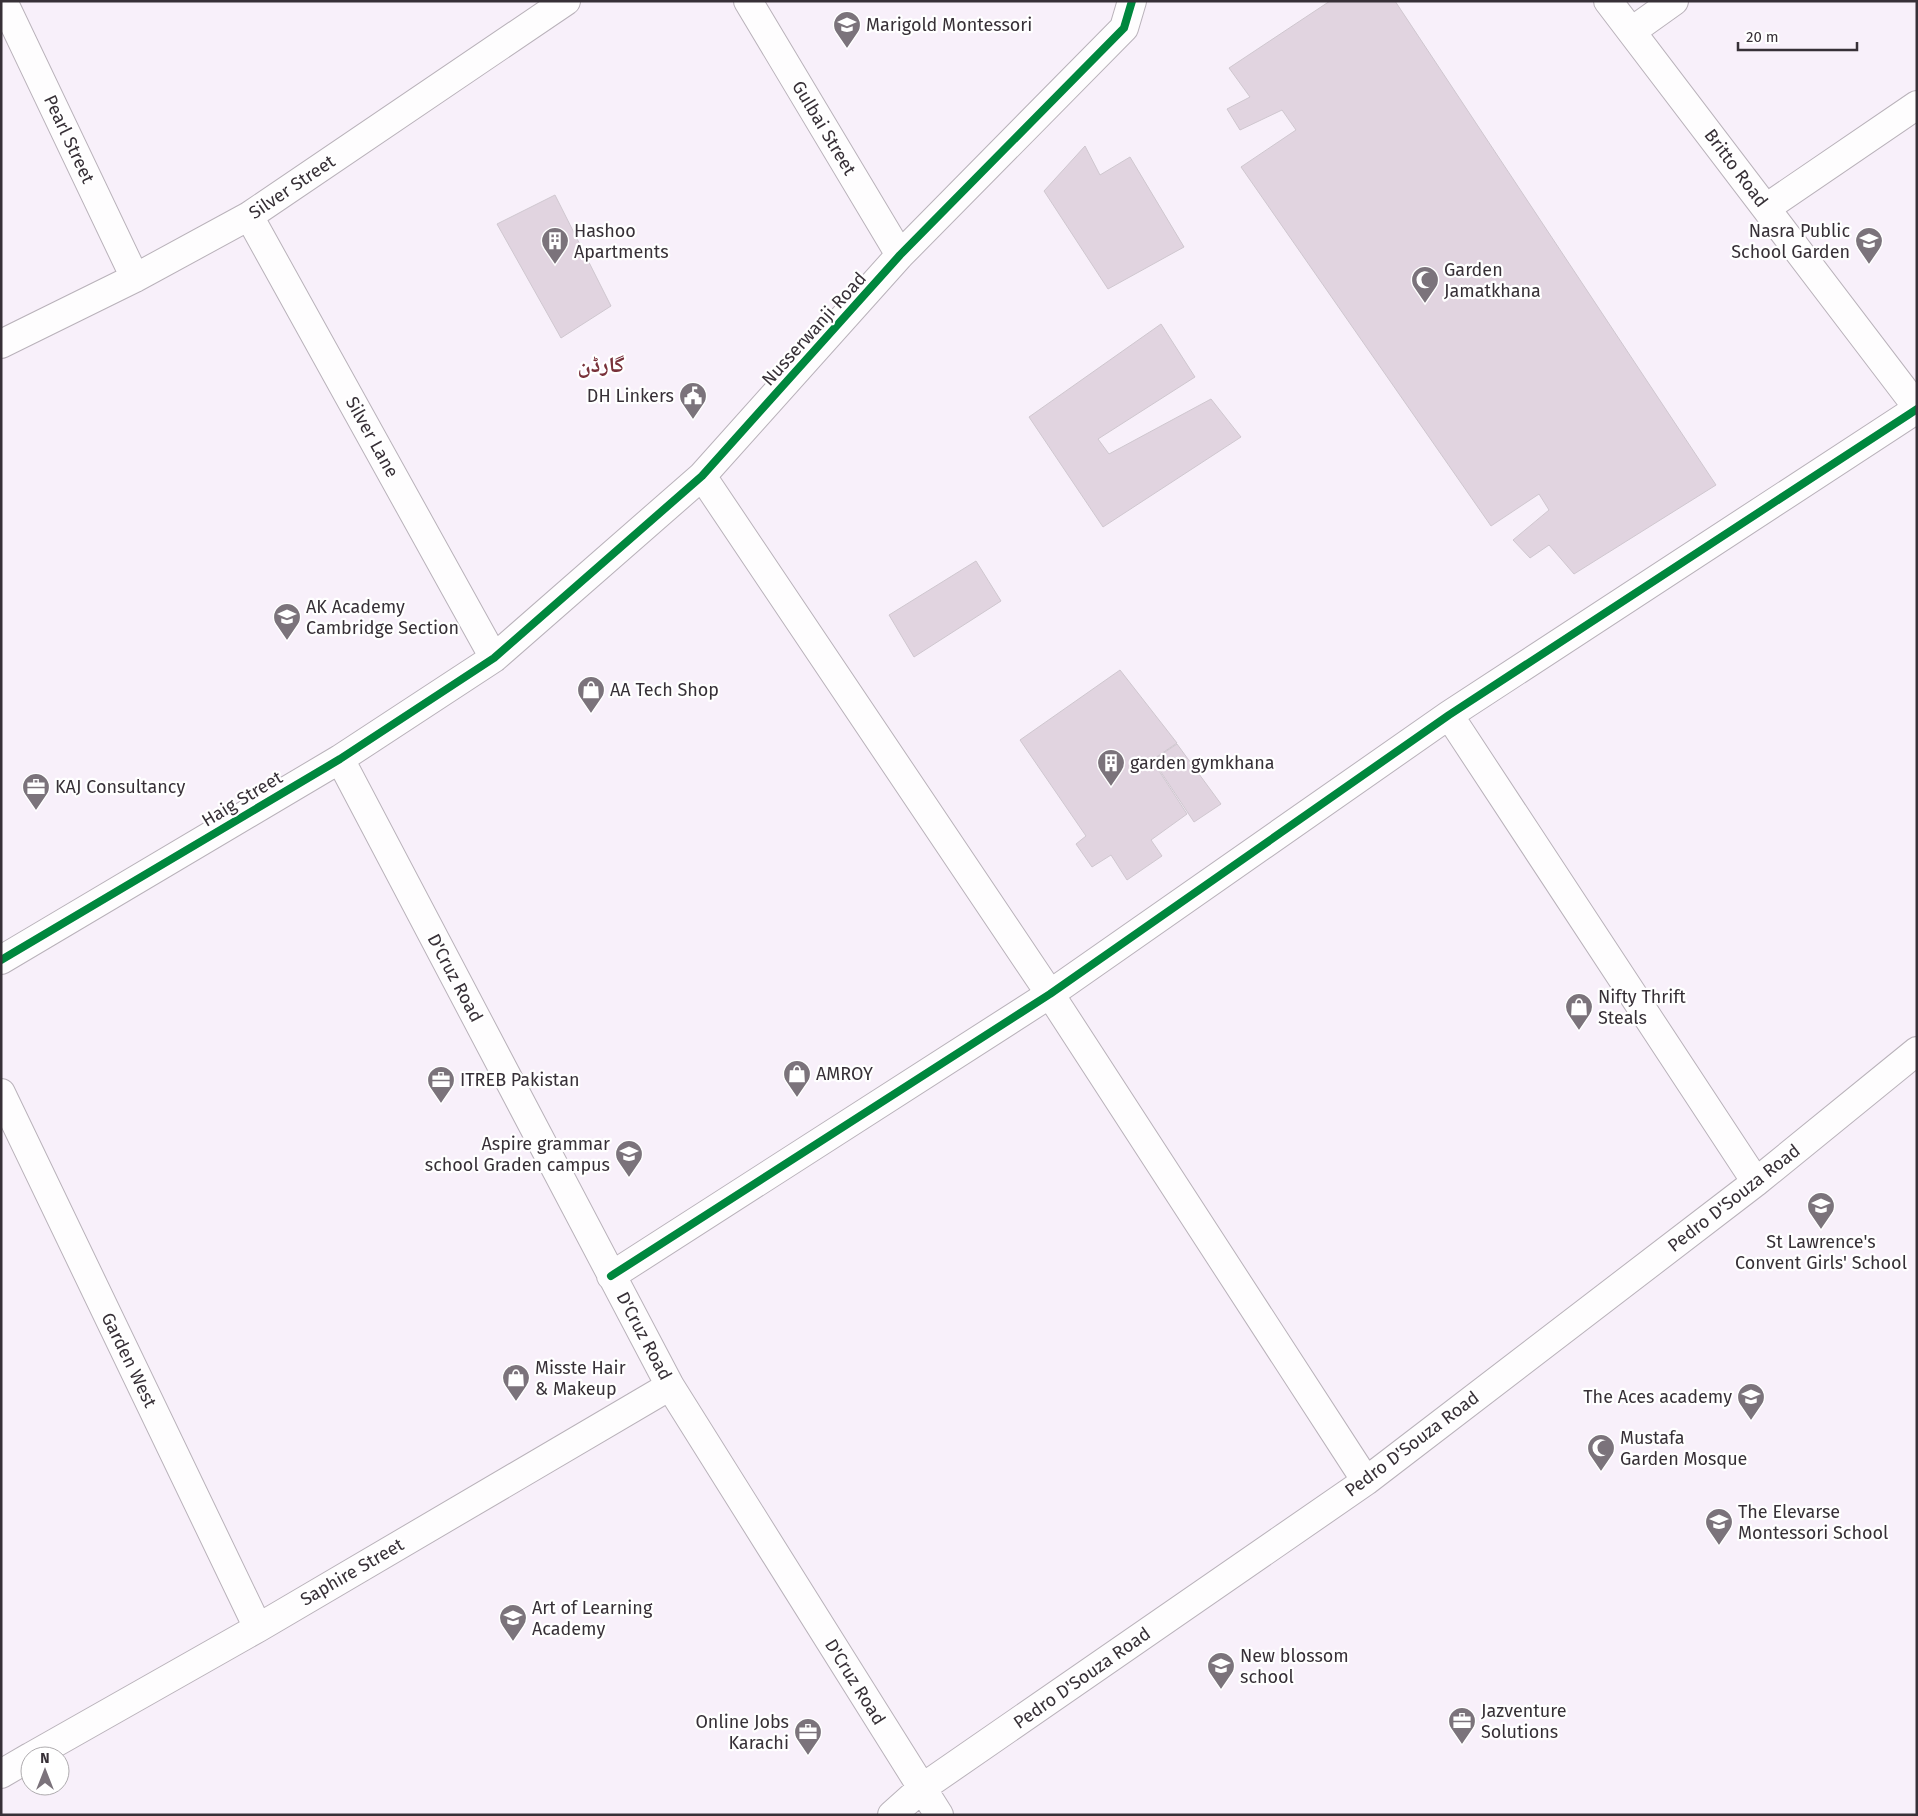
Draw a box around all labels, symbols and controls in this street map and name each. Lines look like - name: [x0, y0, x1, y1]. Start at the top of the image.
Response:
- school or university icon: Marigold Montessori: [832, 10, 862, 49]
- place label: Marigold Montessori: [866, 14, 1032, 36]
- scale bar: [1738, 20, 1857, 52]
- text: 20 m: [1746, 28, 1779, 46]
- street label: Gulbai Street: [787, 77, 861, 180]
- street label: Pearl Street: [39, 91, 99, 187]
- street label: Britto Road: [1699, 124, 1773, 212]
- street label: Silver Street: [245, 150, 340, 224]
- place label: Hashoo Apartments: [574, 220, 669, 263]
- place label: Nasra Public School Garden: [1731, 220, 1850, 263]
- building icon: Hashoo Apartments: [540, 226, 570, 265]
- school or university icon: Nasra Public School Garden: [1854, 226, 1884, 265]
- place label: Garden Jamatkhana: [1444, 259, 1541, 302]
- mosque icon: Garden Jamatkhana: [1410, 265, 1440, 304]
- street label: Nusserwanji Road: [757, 268, 871, 390]
- district label: گارڈن: [577, 351, 625, 378]
- public building icon: DH Linkers: [678, 381, 708, 420]
- place label: DH Linkers: [587, 385, 674, 407]
- street label: Silver Lane: [341, 393, 403, 481]
- place label: AK Academy Cambridge Section: [306, 596, 459, 639]
- school or university icon: AK Academy Cambridge Section: [272, 602, 302, 641]
- shop icon: AA Tech Shop: [576, 675, 606, 714]
- place label: AA Tech Shop: [610, 679, 719, 701]
- building icon: garden gymkhana: [1096, 748, 1126, 787]
- place label: garden gymkhana: [1130, 752, 1275, 774]
- street label: Haig Street: [198, 766, 287, 832]
- office icon: KAJ Consultancy: [21, 772, 51, 811]
- place label: KAJ Consultancy: [55, 776, 185, 798]
- street label: D'Cruz Road: [423, 930, 487, 1026]
- place label: Nifty Thrift Steals: [1598, 986, 1686, 1029]
- shop icon: Nifty Thrift Steals: [1564, 992, 1594, 1031]
- shop icon: AMROY: [782, 1059, 812, 1098]
- place label: AMROY: [816, 1063, 873, 1085]
- office icon: ITREB Pakistan: [426, 1065, 456, 1104]
- place label: ITREB Pakistan: [460, 1069, 580, 1091]
- place label: Aspire grammar school Graden campus: [425, 1133, 610, 1176]
- school or university icon: Aspire grammar school Graden campus: [614, 1139, 644, 1178]
- street label: Pedro D'Souza Road: [1663, 1139, 1805, 1257]
- school or university icon: St Lawrence's Convent Girls' School: [1806, 1191, 1836, 1230]
- place label: St Lawrence's Convent Girls' School: [1735, 1231, 1907, 1274]
- street label: D'Cruz Road: [612, 1288, 676, 1384]
- street label: Garden West: [97, 1309, 162, 1411]
- place label: Misste Hair & Makeup: [535, 1357, 626, 1400]
- shop icon: Misste Hair & Makeup: [501, 1363, 531, 1402]
- school or university icon: The Aces academy: [1736, 1382, 1766, 1421]
- street label: Pedro D'Souza Road: [1341, 1386, 1483, 1502]
- place label: The Aces academy: [1583, 1386, 1732, 1408]
- place label: Mustafa Garden Mosque: [1620, 1427, 1747, 1470]
- mosque icon: Mustafa Garden Mosque: [1586, 1433, 1616, 1472]
- place label: The Elevarse Montessori School: [1738, 1501, 1888, 1544]
- school or university icon: The Elevarse Montessori School: [1704, 1507, 1734, 1546]
- street label: Saphire Street: [296, 1533, 408, 1610]
- place label: Art of Learning Academy: [532, 1597, 653, 1640]
- school or university icon: Art of Learning Academy: [498, 1603, 528, 1642]
- street label: Pedro D'Souza Road: [1009, 1622, 1155, 1734]
- street label: D'Cruz Road: [820, 1635, 890, 1729]
- place label: New blossom school: [1240, 1645, 1349, 1688]
- school or university icon: New blossom school: [1206, 1651, 1236, 1690]
- place label: Jazventure Solutions: [1481, 1700, 1566, 1743]
- office icon: Jazventure Solutions: [1447, 1706, 1477, 1745]
- place label: Online Jobs Karachi: [695, 1711, 789, 1754]
- office icon: Online Jobs Karachi: [793, 1717, 823, 1756]
- north arrow: [20, 1746, 70, 1796]
- text: N: [40, 1750, 50, 1767]

